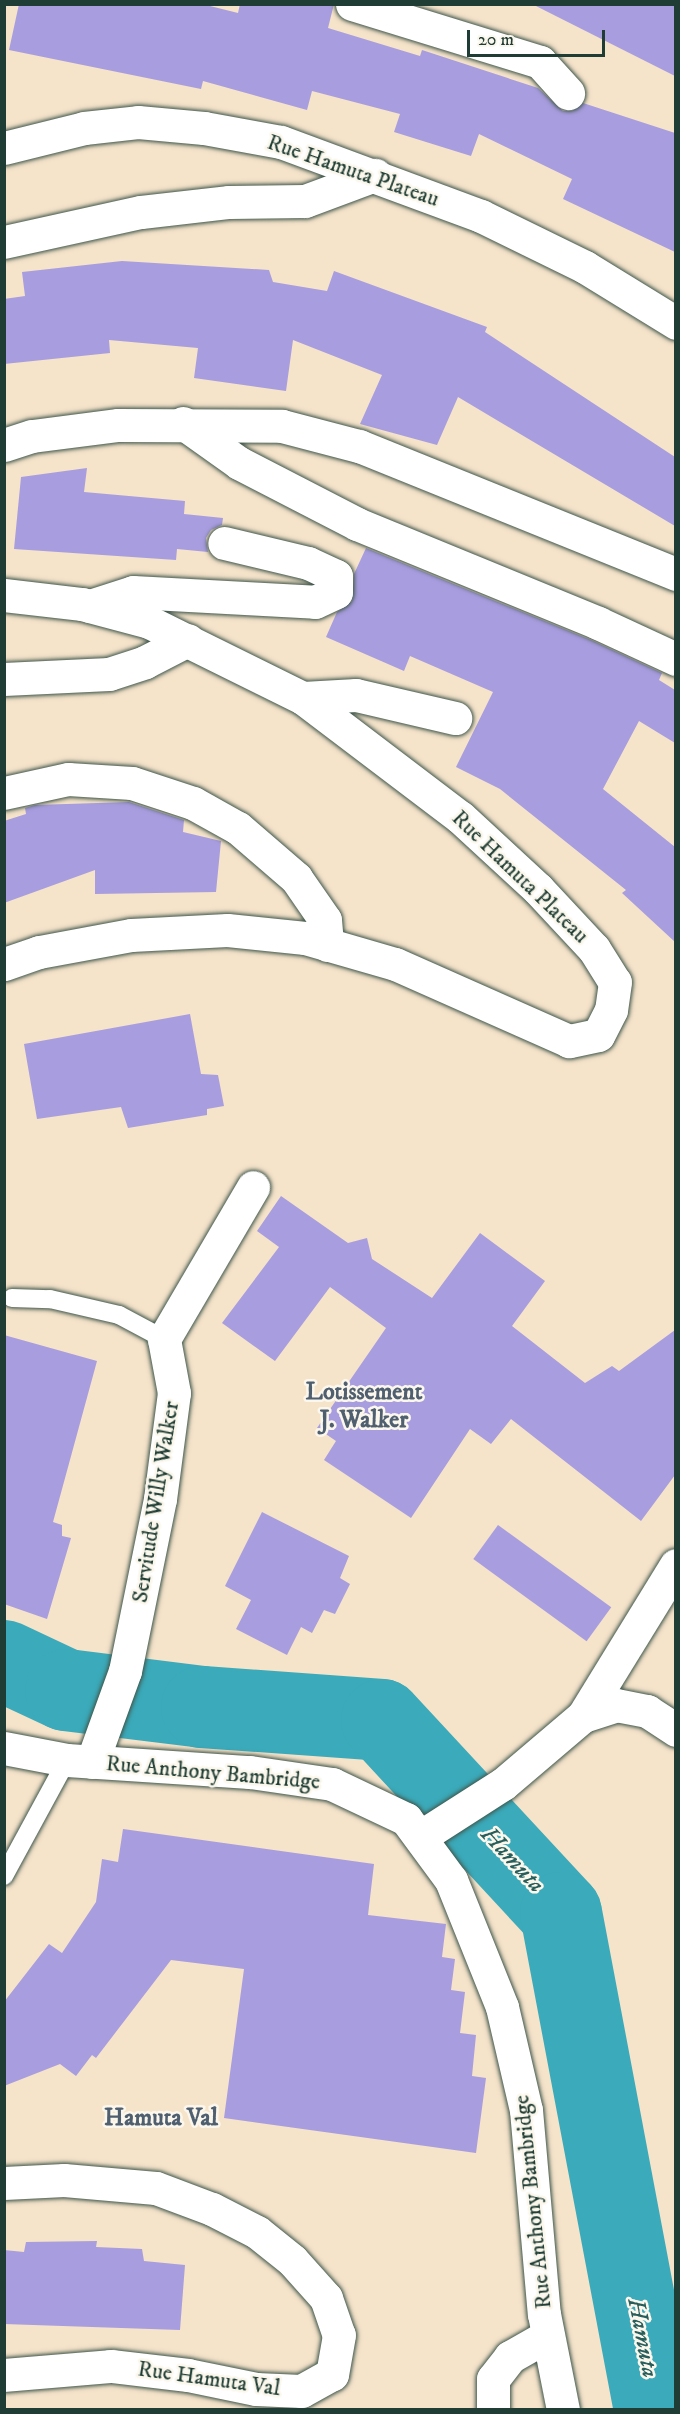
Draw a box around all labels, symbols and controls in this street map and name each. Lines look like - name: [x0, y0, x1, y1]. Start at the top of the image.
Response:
- scale bar: [470, 18, 608, 56]
- text: 20 m: [478, 29, 514, 51]
- street label: Rue Hamuta Plateau: [264, 129, 442, 213]
- street label: Rue Hamuta Plateau: [446, 805, 594, 949]
- district label: Lotissement J. Walker: [306, 1379, 422, 1435]
- street label: Servitude Willy Walker: [127, 1399, 185, 1605]
- street label: Rue Anthony Bambridge: [105, 1750, 321, 1796]
- water label: Hamuta: [474, 1821, 550, 1899]
- street label: Rue Anthony Bambridge: [509, 2094, 557, 2310]
- district label: Hamuta Val: [104, 2105, 218, 2133]
- water label: Hamuta: [620, 2296, 664, 2380]
- street label: Rue Hamuta Val: [136, 2356, 282, 2402]

